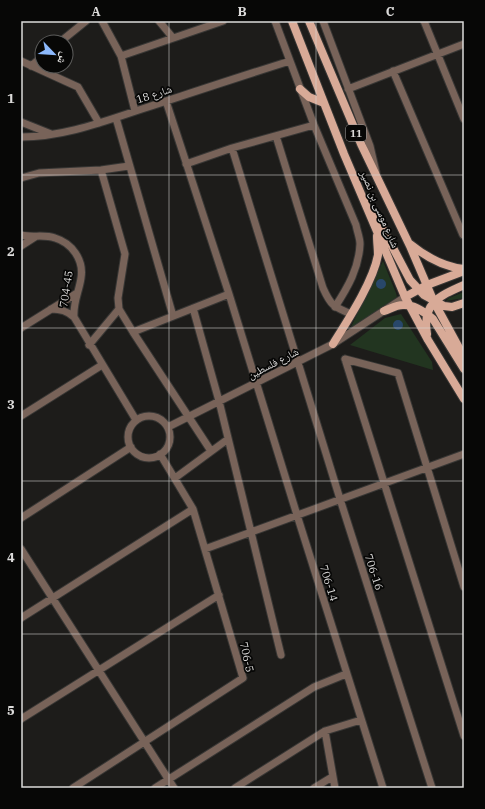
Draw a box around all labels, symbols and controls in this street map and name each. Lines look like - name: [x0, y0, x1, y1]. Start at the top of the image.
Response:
- text: A: [91, 3, 101, 20]
- text: B: [237, 3, 247, 20]
- text: C: [386, 3, 395, 20]
- north arrow: [34, 34, 74, 74]
- text: ش: [53, 50, 72, 67]
- street label: شارع 18: [134, 82, 174, 106]
- text: 1: [7, 90, 15, 107]
- road number: 11: [346, 125, 366, 141]
- street label: شارع موسى بن نصير: [357, 167, 403, 250]
- text: 2: [7, 243, 15, 260]
- street label: 704-45: [56, 269, 76, 309]
- street label: شارع فلسطين: [245, 344, 301, 382]
- text: 3: [7, 396, 15, 413]
- text: 4: [7, 549, 15, 566]
- street label: 706-16: [362, 552, 386, 592]
- street label: 706-14: [317, 563, 341, 603]
- street label: 706-5: [237, 640, 257, 674]
- text: 5: [7, 702, 15, 719]

